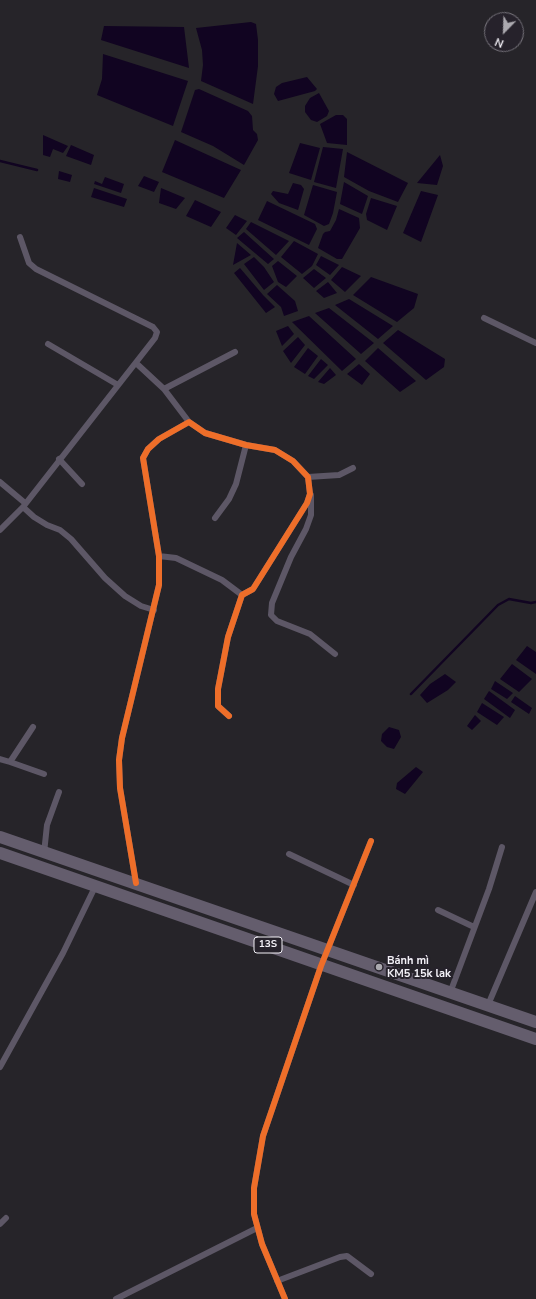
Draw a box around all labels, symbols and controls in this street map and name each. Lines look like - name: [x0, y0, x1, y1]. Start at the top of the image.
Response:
- north arrow: [484, 12, 524, 52]
- text: N: [493, 34, 506, 51]
- road number: 13S: [254, 937, 282, 953]
- place label: Bánh mì KM5 15k lak: [387, 954, 451, 980]
- marker: Bánh mì KM5 15k lak: [374, 962, 384, 972]

